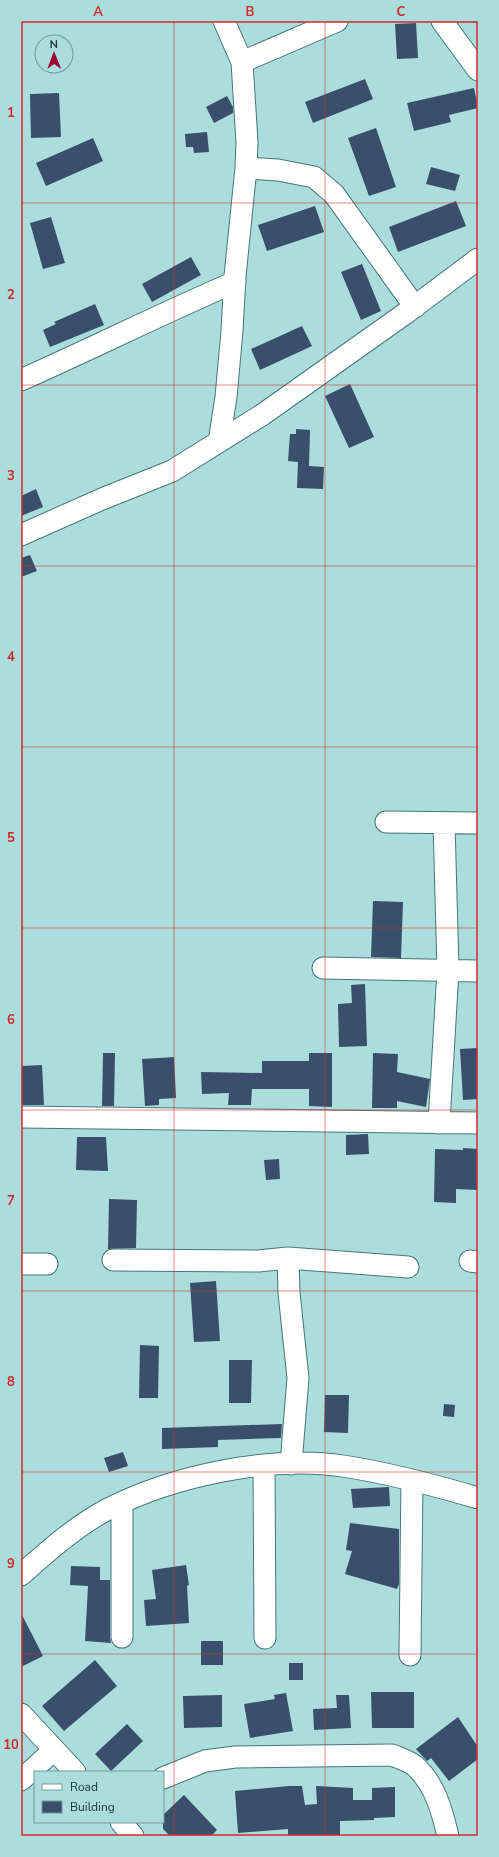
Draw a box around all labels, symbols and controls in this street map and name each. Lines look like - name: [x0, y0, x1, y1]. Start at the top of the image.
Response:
- text: A: [93, 3, 103, 21]
- text: B: [246, 3, 255, 21]
- text: C: [397, 3, 406, 21]
- north arrow: [34, 34, 74, 74]
- text: N: [50, 37, 58, 52]
- text: 1: [7, 104, 15, 122]
- text: 2: [7, 286, 15, 304]
- text: 3: [7, 467, 15, 485]
- text: 4: [7, 648, 15, 666]
- text: 5: [7, 829, 15, 847]
- text: 6: [7, 1011, 15, 1029]
- text: 7: [7, 1192, 15, 1210]
- text: 8: [7, 1373, 15, 1391]
- text: 9: [7, 1555, 15, 1573]
- text: 10: [3, 1736, 19, 1754]
- legend: [34, 1771, 164, 1823]
- text: Road: [70, 1779, 98, 1795]
- text: Building: [70, 1799, 115, 1815]

